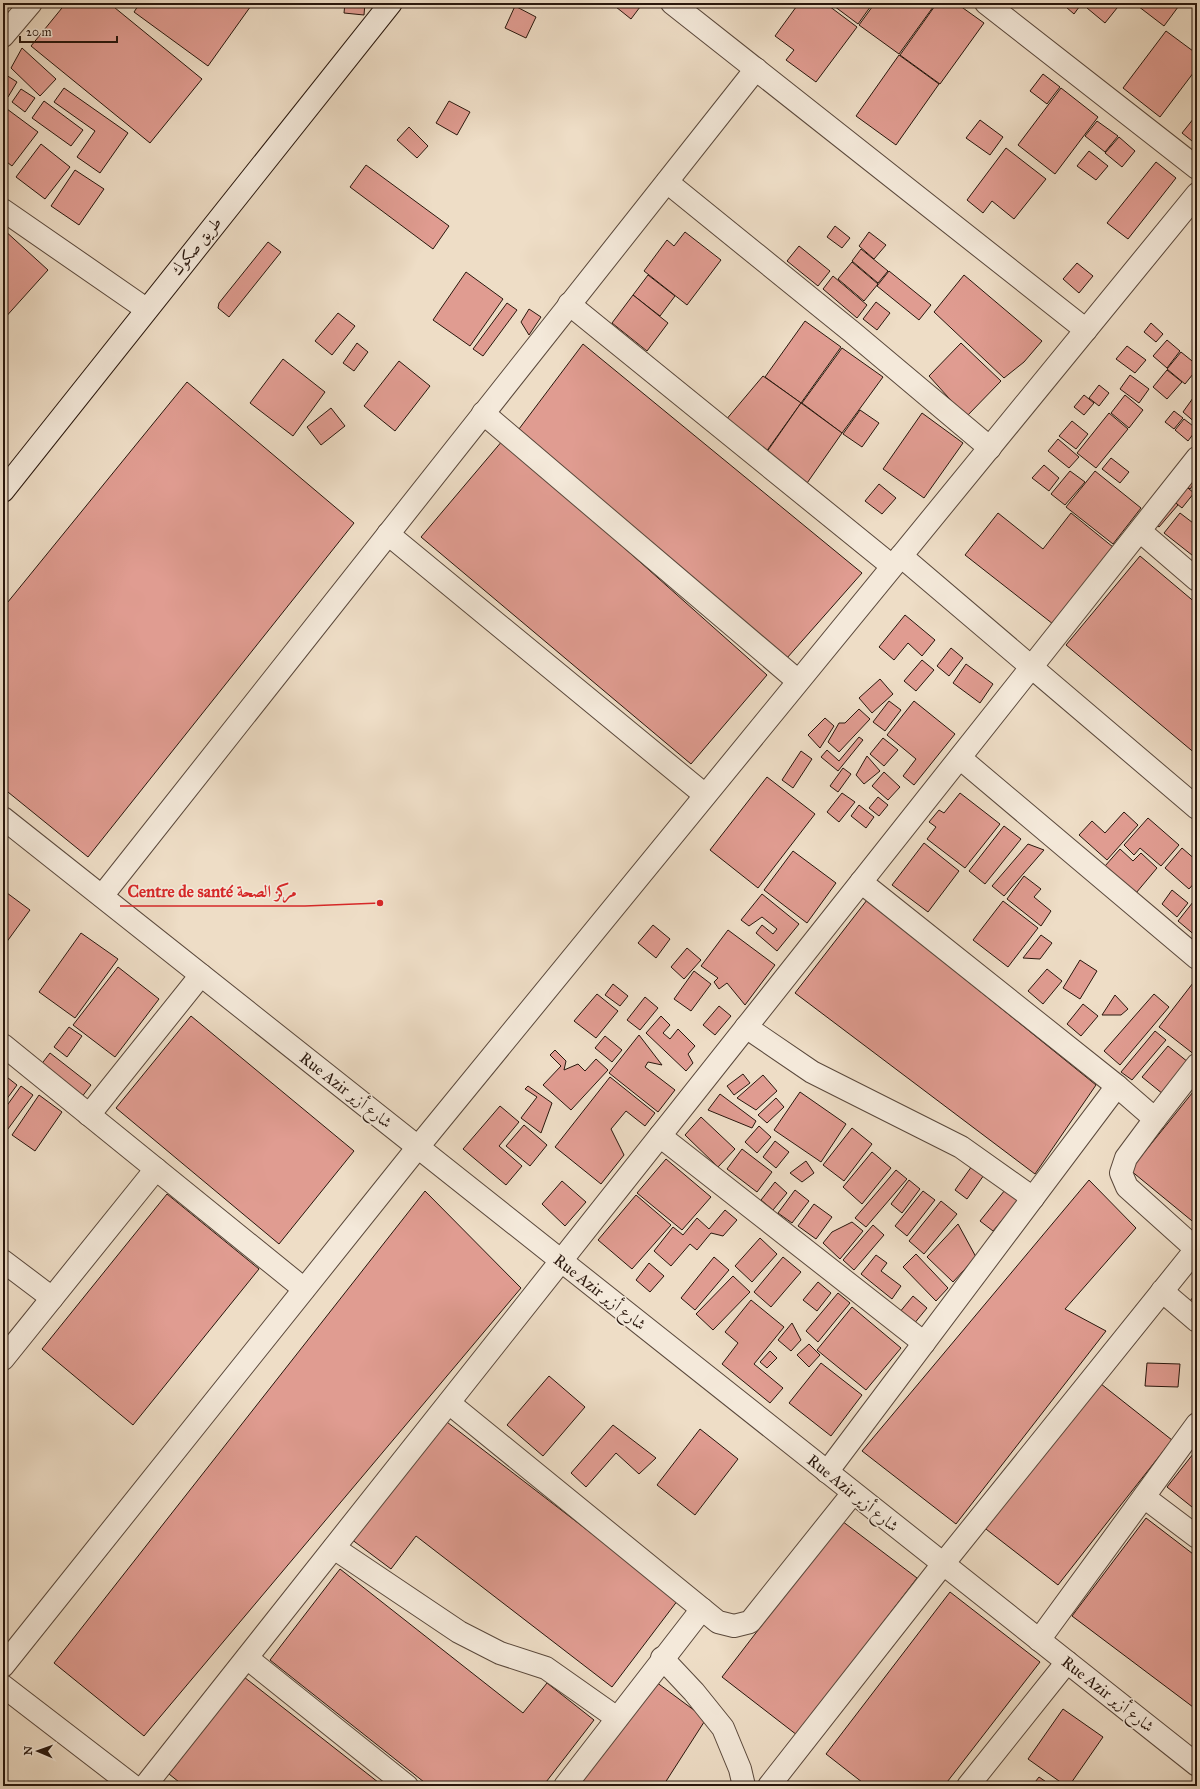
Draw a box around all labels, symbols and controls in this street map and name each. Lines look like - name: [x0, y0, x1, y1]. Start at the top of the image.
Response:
- scale bar: [20, 18, 117, 44]
- text: 20 m: [26, 25, 52, 39]
- street label: طريق صكوك: [167, 213, 226, 280]
- callout: Centre de santé مركز الصحة: [120, 877, 305, 906]
- text: Centre de santé مركز الصحة: [127, 881, 297, 903]
- street label: Rue Azir شارع أزير: [294, 1046, 397, 1135]
- street label: Rue Azir شارع أزير: [548, 1248, 651, 1337]
- street label: Rue Azir شارع أزير: [801, 1449, 904, 1539]
- street label: Rue Azir شارع أزير: [1056, 1650, 1159, 1739]
- north arrow: [18, 1731, 58, 1771]
- text: N: [22, 1745, 35, 1756]

